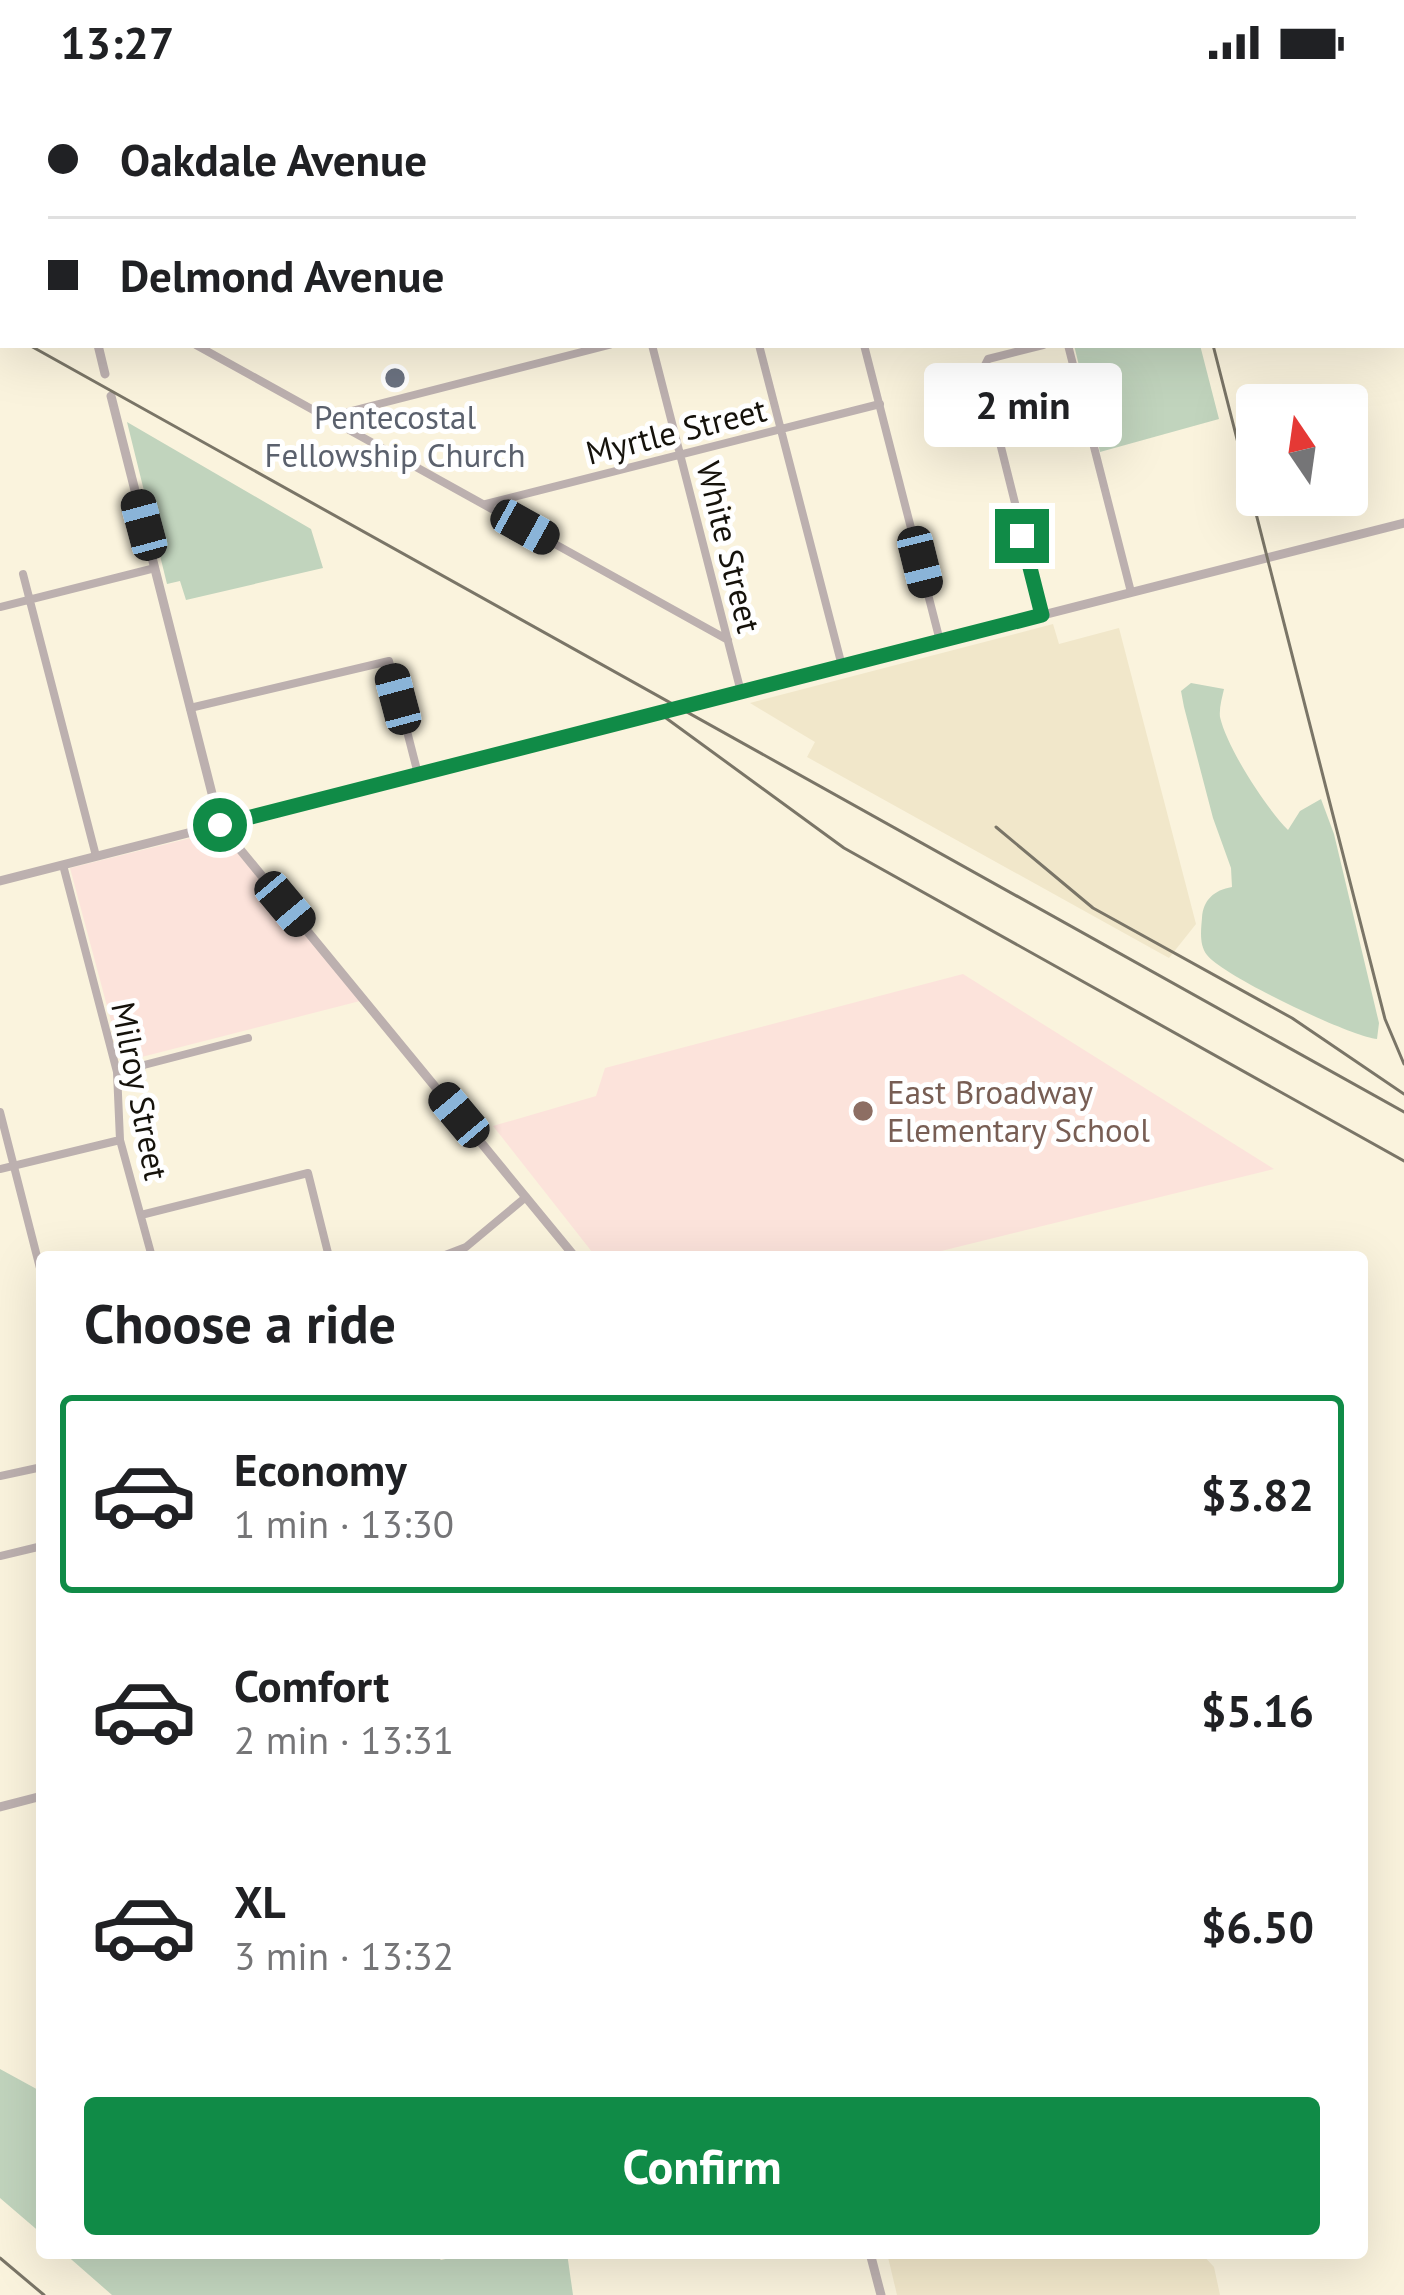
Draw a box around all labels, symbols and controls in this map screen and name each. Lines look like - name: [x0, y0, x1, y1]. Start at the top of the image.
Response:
- text: 13:27: [60, 13, 174, 71]
- text: Oakdale Avenue: [120, 130, 427, 188]
- text: Delmond Avenue: [120, 246, 444, 304]
- callout: 2 min: [923, 362, 1121, 446]
- marker: Pentecostal Fellowship Church: [382, 365, 408, 391]
- text: 2 min: [975, 379, 1071, 430]
- north arrow: [1236, 384, 1368, 516]
- map controls: [1236, 384, 1368, 516]
- street label: Myrtle Street: [581, 387, 771, 474]
- place label: Pentecostal Fellowship Church: [265, 395, 525, 476]
- street label: White Street: [687, 457, 772, 637]
- car: [117, 486, 171, 564]
- car: [485, 494, 565, 560]
- route end: [995, 509, 1049, 563]
- car: [894, 523, 946, 601]
- car: [371, 660, 425, 738]
- route start: [193, 798, 247, 852]
- car: [248, 865, 322, 943]
- street label: Milroy Street: [102, 998, 179, 1184]
- place label: East Broadway Elementary School: [887, 1070, 1150, 1151]
- car: [422, 1076, 496, 1154]
- marker: East Broadway Elementary School: [850, 1098, 876, 1124]
- text: Choose a ride: [84, 1288, 396, 1358]
- icon: car: [90, 1440, 198, 1548]
- text: Economy: [234, 1440, 407, 1498]
- text: $3.82: [1201, 1465, 1314, 1523]
- text: 1 min · 13:30: [234, 1498, 454, 1549]
- icon: car: [90, 1656, 198, 1764]
- text: Comfort: [234, 1656, 389, 1714]
- text: $5.16: [1201, 1681, 1314, 1739]
- text: 2 min · 13:31: [234, 1714, 454, 1765]
- icon: car: [90, 1872, 198, 1980]
- text: XL: [234, 1872, 286, 1930]
- text: $6.50: [1201, 1897, 1314, 1955]
- text: 3 min · 13:32: [234, 1930, 454, 1981]
- button: Confirm: [84, 2097, 1320, 2235]

